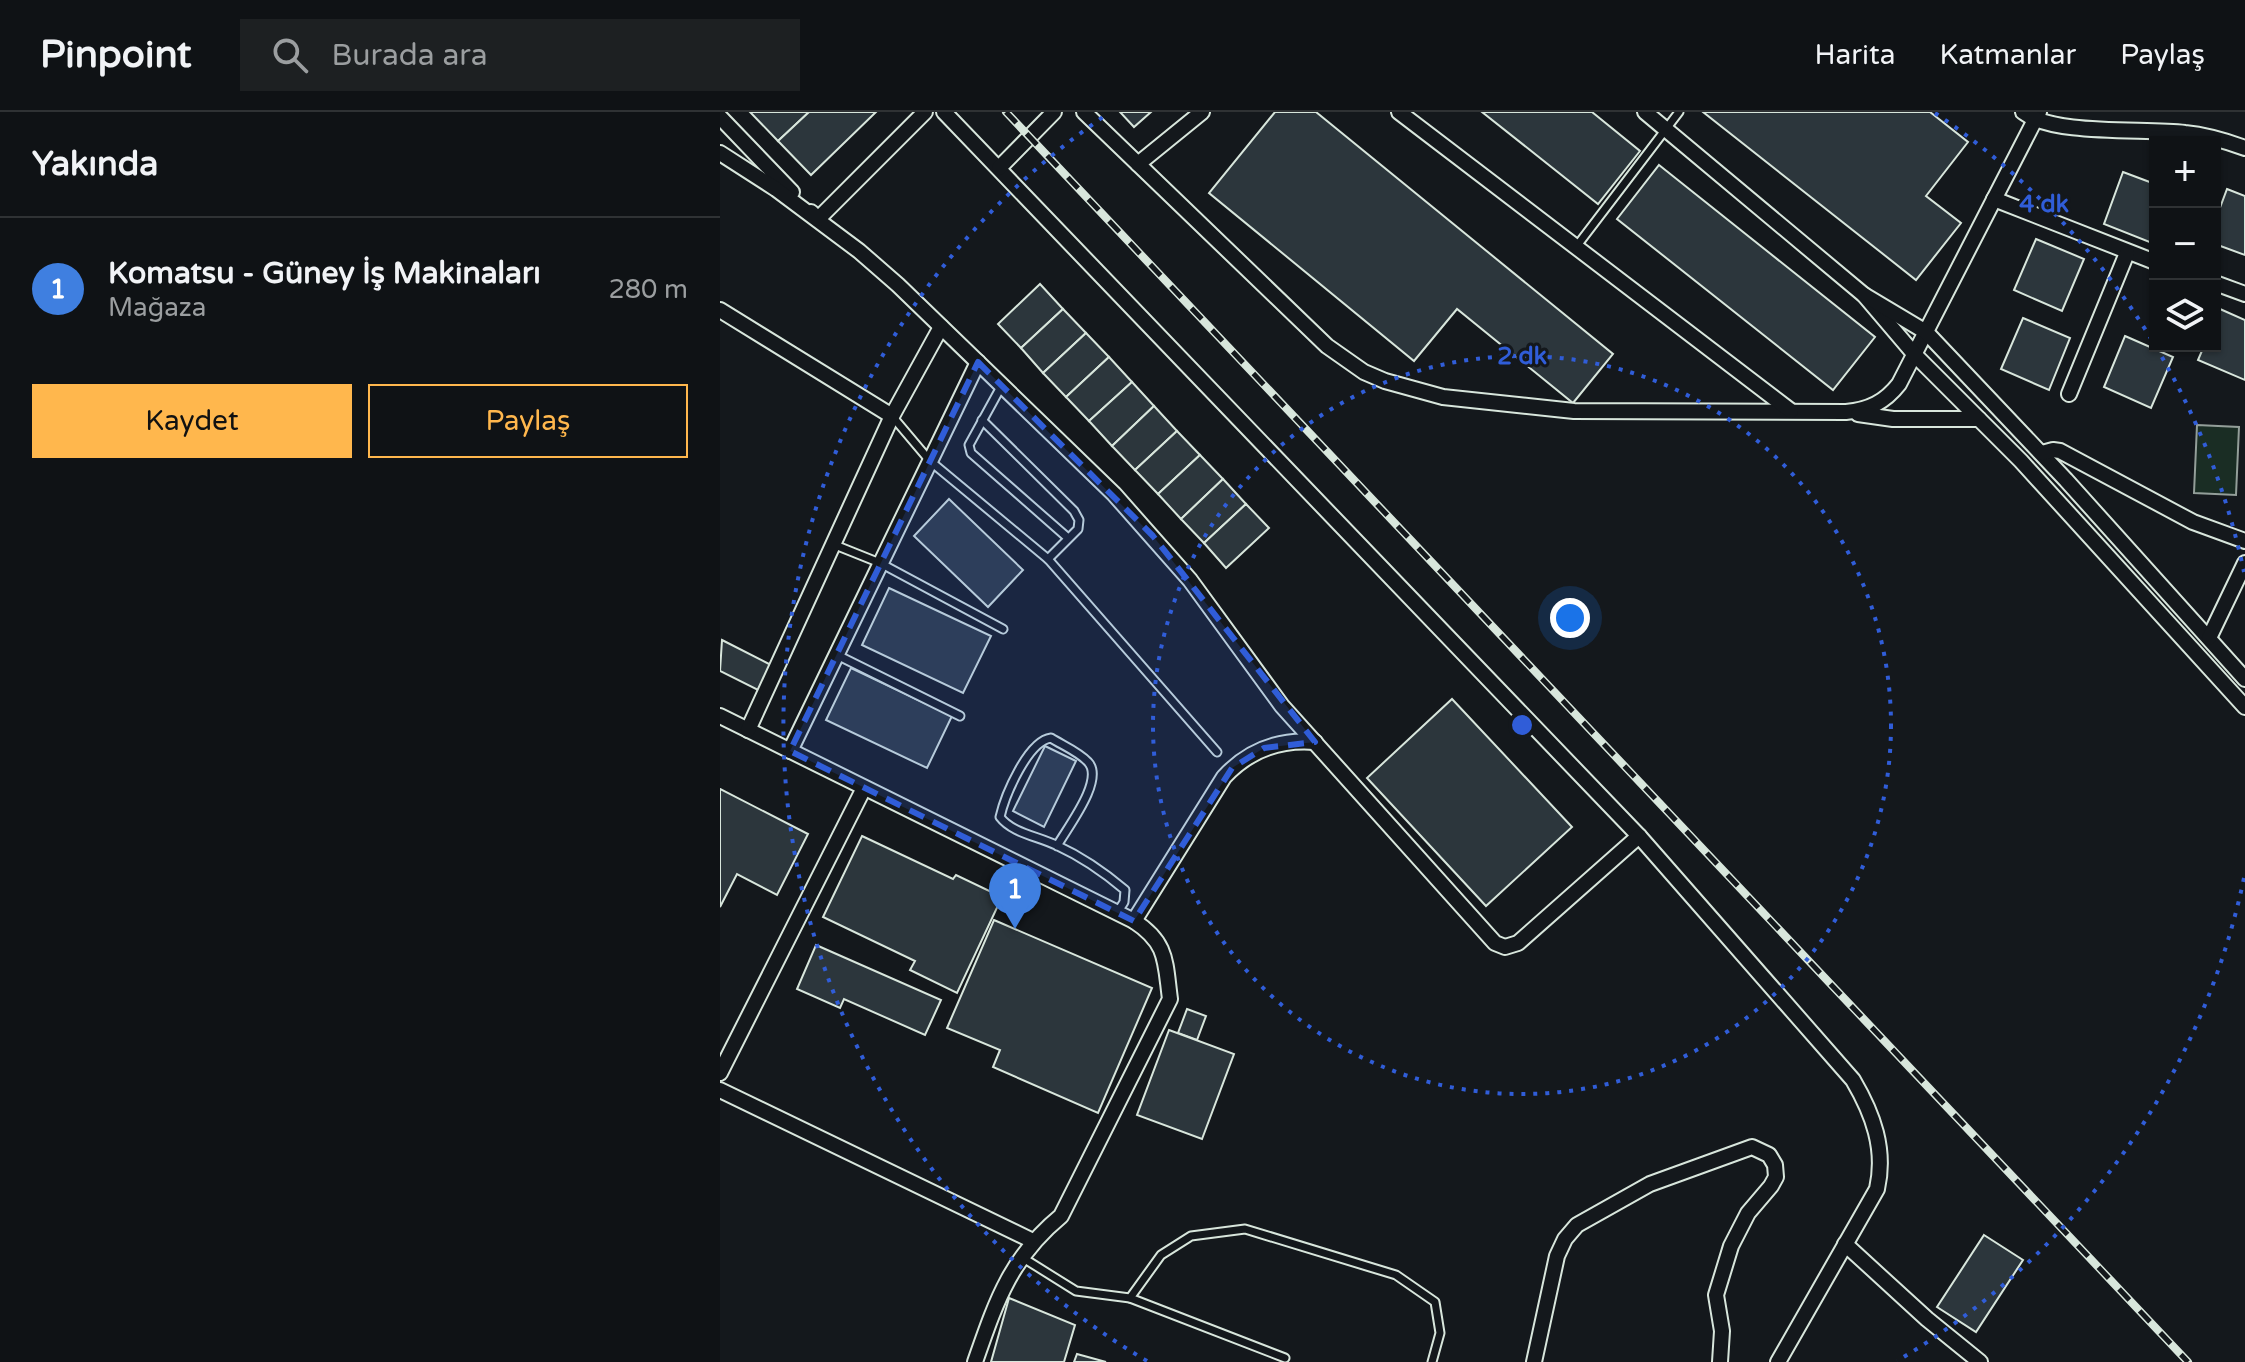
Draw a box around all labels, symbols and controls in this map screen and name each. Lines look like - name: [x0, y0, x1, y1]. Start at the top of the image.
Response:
- search box: [240, 19, 800, 91]
- text: Pinpoint: [40, 32, 192, 78]
- icon: search: [268, 33, 312, 77]
- text: Burada ara: [332, 37, 488, 74]
- text: Harita: [1814, 38, 1895, 72]
- text: Katmanlar: [1939, 38, 2076, 72]
- text: Paylaş: [2120, 38, 2205, 72]
- map controls: [2149, 136, 2221, 352]
- button: +: [2149, 136, 2221, 208]
- text: Yakında: [32, 144, 158, 185]
- text: 4 dk: [2019, 190, 2069, 219]
- button: −: [2149, 208, 2221, 280]
- text: Komatsu - Güney İş Makinaları: [108, 255, 541, 292]
- text: 1: [50, 274, 66, 305]
- text: 280 m: [608, 274, 688, 305]
- button: layers: [2149, 280, 2221, 352]
- text: Mağaza: [108, 292, 206, 323]
- text: 2 dk: [1497, 342, 1547, 371]
- button: Kaydet: [32, 384, 352, 458]
- button: Paylaş: [368, 384, 688, 458]
- your location: [1550, 598, 1590, 638]
- centre of rings: [1508, 711, 1536, 739]
- pin: 1: [989, 863, 1041, 929]

